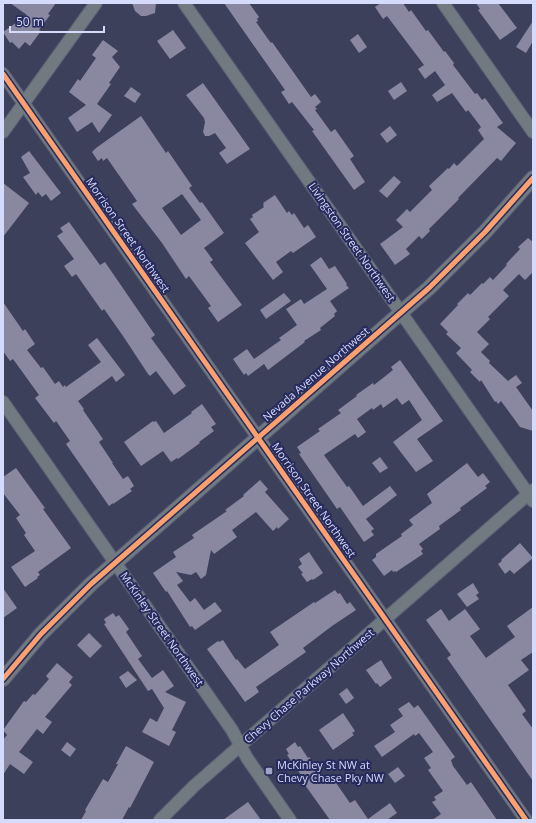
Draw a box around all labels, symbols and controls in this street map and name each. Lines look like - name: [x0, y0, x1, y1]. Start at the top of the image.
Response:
- scale bar: [10, 8, 104, 34]
- text: 50 m: [16, 13, 44, 30]
- street label: Morrison Street Northwest: [83, 174, 174, 295]
- street label: Livingston Street Northwest: [305, 179, 399, 304]
- street label: Nevada Avenue Northwest: [259, 323, 372, 424]
- street label: Morrison Street Northwest: [269, 439, 360, 560]
- street label: McKinley Street Northwest: [117, 569, 208, 689]
- street label: Chevy Chase Parkway Northwest: [240, 625, 377, 746]
- place label: McKinley St NW at Chevy Chase Pky NW: [277, 757, 384, 785]
- marker: McKinley St NW at Chevy Chase Pky NW: [264, 766, 274, 776]

